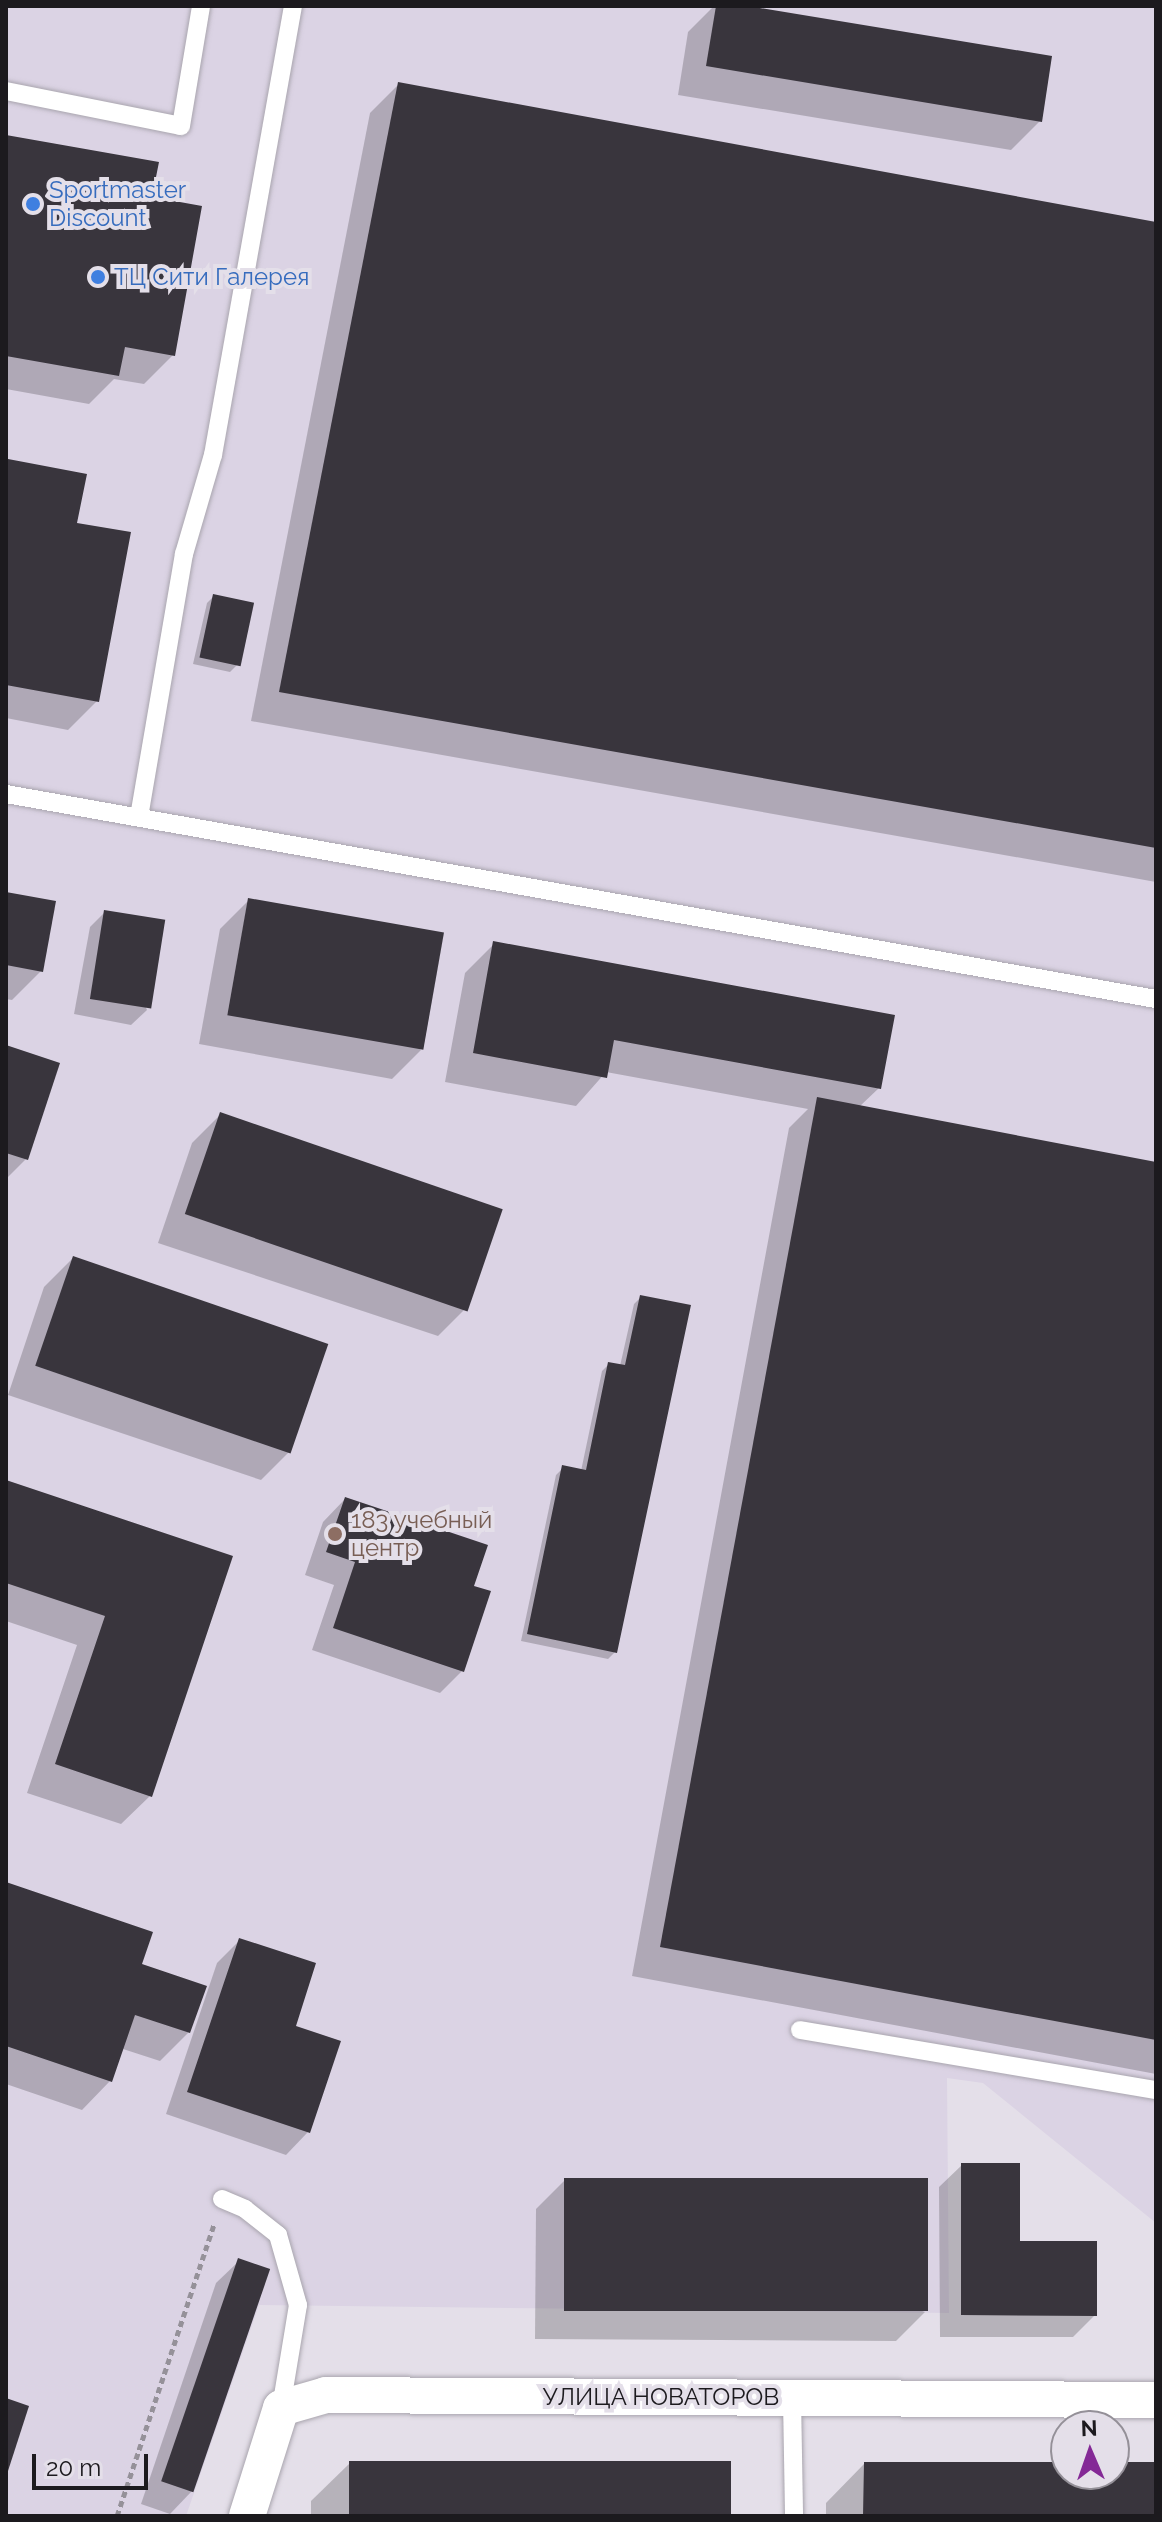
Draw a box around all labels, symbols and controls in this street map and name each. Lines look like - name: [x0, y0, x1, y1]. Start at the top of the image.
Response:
- place label: Sportmaster Discount: [49, 176, 186, 232]
- marker: Sportmaster Discount: [24, 195, 42, 213]
- place label: ТЦ Сити Галерея: [114, 263, 309, 291]
- marker: ТЦ Сити Галерея: [89, 268, 107, 286]
- place label: 183 учебный центр: [351, 1506, 493, 1562]
- marker: 183 учебный центр: [326, 1525, 344, 1543]
- street label: УЛИЦА НОВАТОРОВ: [542, 2383, 780, 2411]
- north arrow: [1050, 2410, 1130, 2490]
- text: N: [1080, 2415, 1098, 2441]
- scale bar: [36, 2438, 152, 2488]
- text: 20 m: [46, 2453, 101, 2482]

